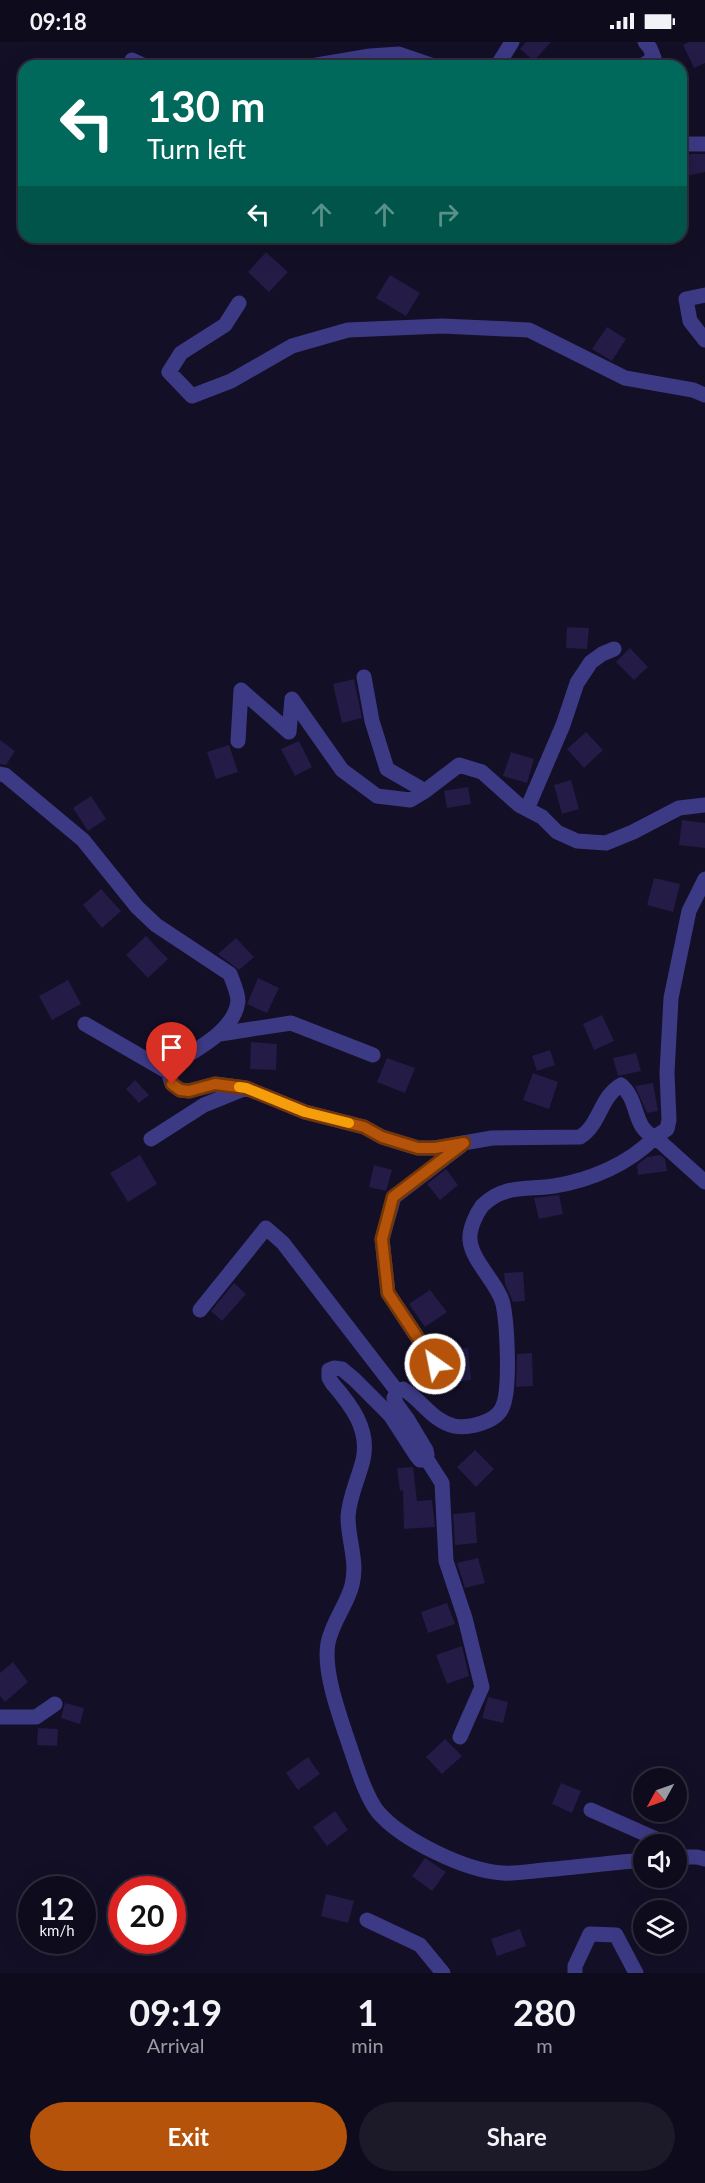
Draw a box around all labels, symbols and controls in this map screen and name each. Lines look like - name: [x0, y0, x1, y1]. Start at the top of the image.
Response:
- text: 09:18: [30, 8, 87, 35]
- text: 130 m: [147, 81, 265, 131]
- icon: left: [48, 84, 126, 162]
- text: Turn left: [147, 132, 246, 165]
- icon: left: [242, 198, 275, 231]
- icon: ahead: [305, 198, 338, 231]
- icon: ahead: [368, 198, 401, 231]
- icon: right: [431, 198, 464, 231]
- pin: [146, 1022, 197, 1084]
- icon: arrive: [155, 1031, 188, 1064]
- position arrow: [403, 1332, 467, 1396]
- north arrow: [633, 1768, 687, 1822]
- map controls: [633, 1768, 687, 1954]
- button: sound: [633, 1834, 687, 1888]
- speed limit sign: 20: [108, 1876, 186, 1954]
- text: 12: [40, 1890, 74, 1926]
- button: layers: [633, 1900, 687, 1954]
- text: km/h: [39, 1921, 75, 1939]
- text: 09:19: [129, 1990, 222, 2034]
- text: 1: [357, 1990, 378, 2034]
- text: 280: [513, 1990, 576, 2034]
- text: Arrival: [147, 2033, 204, 2057]
- text: min: [351, 2033, 384, 2057]
- text: m: [536, 2033, 553, 2057]
- button: Exit: [30, 2102, 347, 2171]
- button: Share: [359, 2102, 675, 2171]

